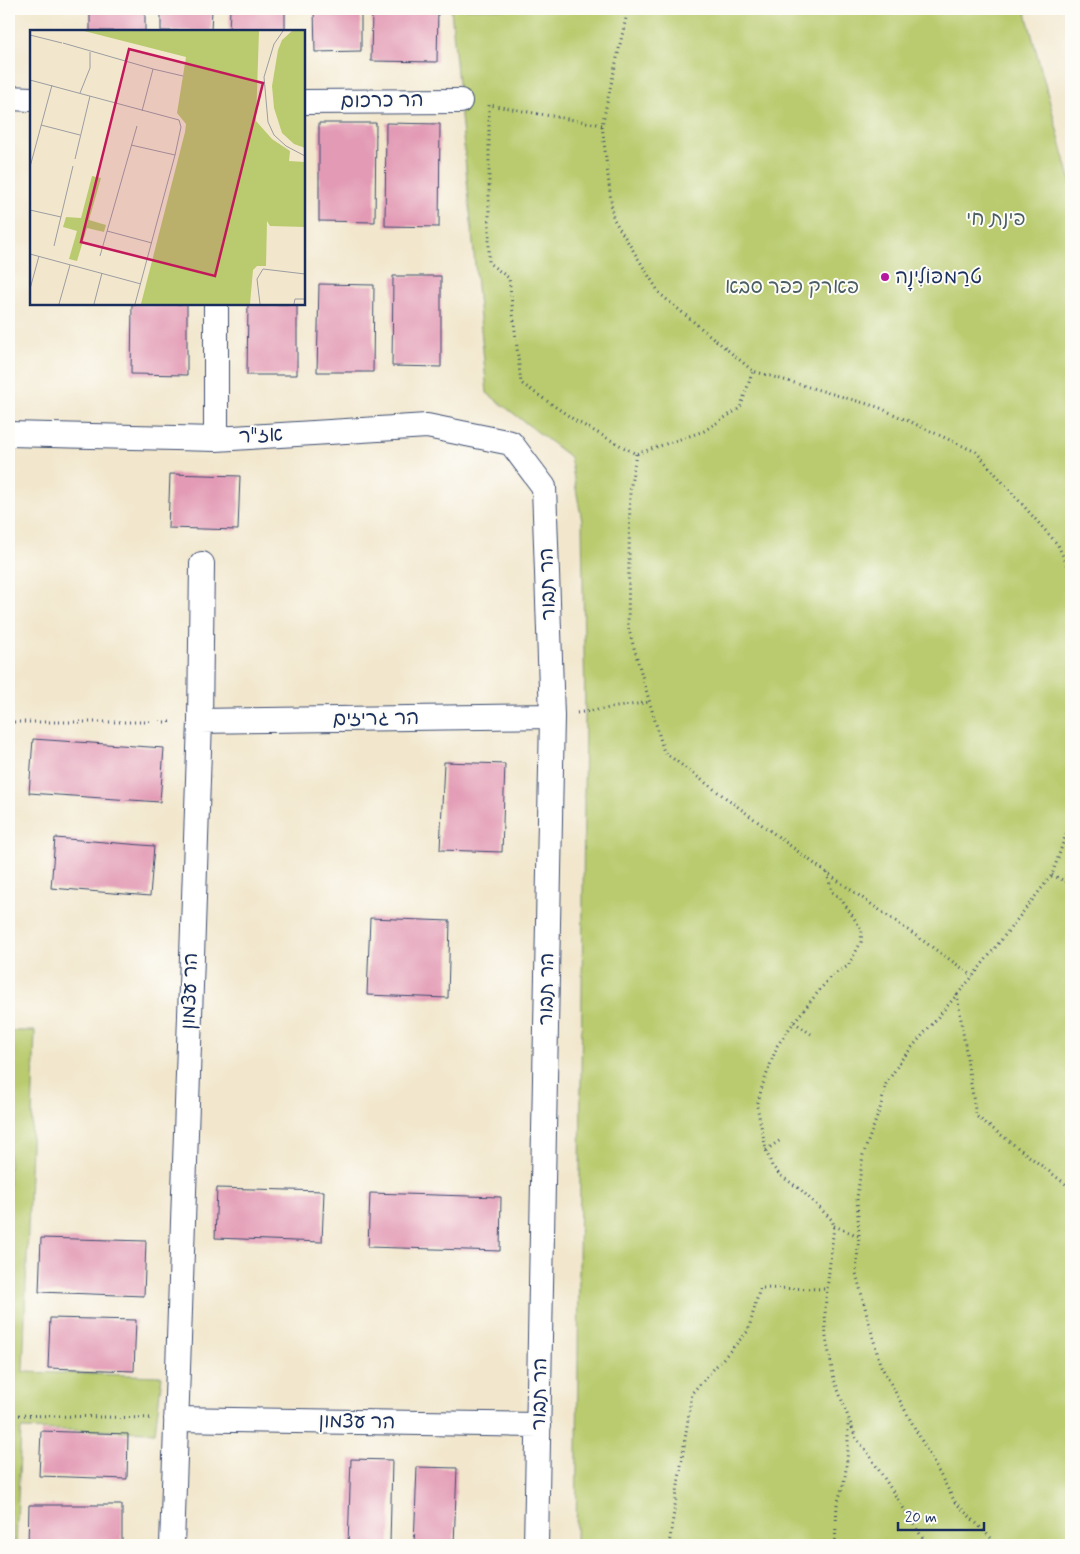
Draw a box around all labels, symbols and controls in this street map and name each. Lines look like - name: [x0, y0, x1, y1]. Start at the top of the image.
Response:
- inset map: [30, 30, 305, 305]
- street label: הר כרכום: [340, 87, 424, 115]
- park label: פינת חי: [966, 206, 1026, 233]
- place label: טרַמפּוֹלִינָה: [895, 264, 982, 292]
- marker: טרַמפּוֹלִינָה: [879, 271, 891, 283]
- park label: פארק כפר סבא: [725, 274, 859, 301]
- street label: אז"ר: [238, 421, 284, 451]
- street label: הר תבור: [533, 547, 563, 621]
- street label: הר גריזים: [333, 705, 419, 733]
- street label: הר עצמון: [175, 952, 205, 1030]
- street label: הר תבור: [533, 952, 561, 1026]
- street label: הר תבור: [526, 1357, 554, 1431]
- street label: הר עצמון: [318, 1408, 396, 1436]
- scale bar: [898, 1499, 984, 1531]
- text: 20 m: [905, 1508, 937, 1528]

